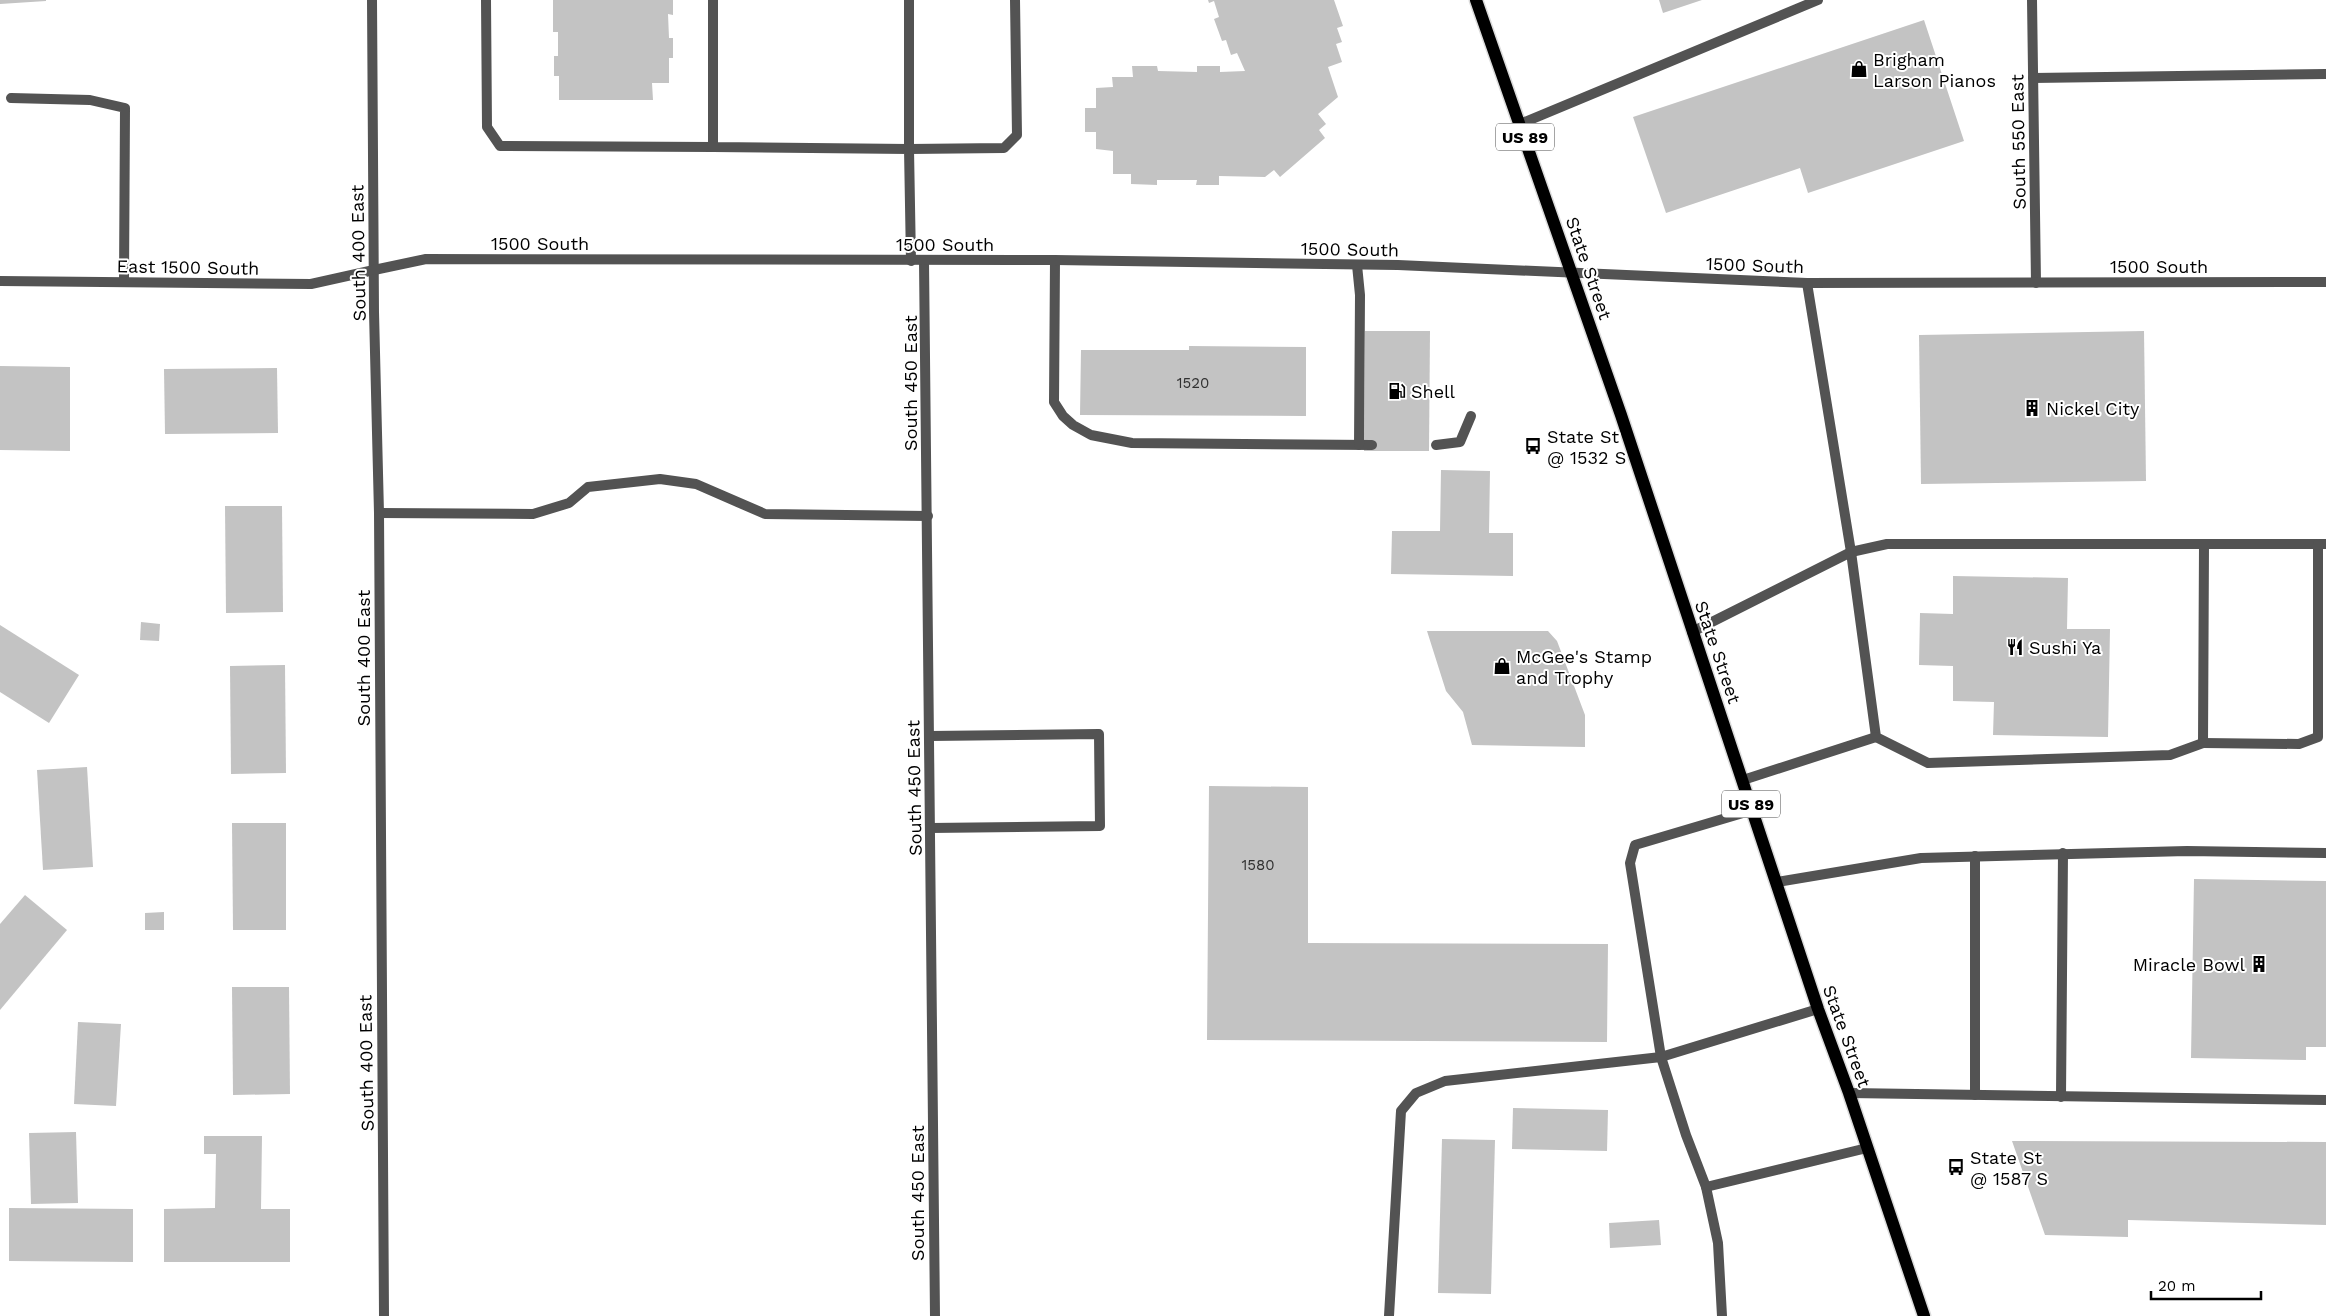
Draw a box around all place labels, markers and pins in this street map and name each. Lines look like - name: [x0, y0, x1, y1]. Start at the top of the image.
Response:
- place label: Brigham Larson Pianos: [1873, 49, 1996, 91]
- shop icon: Brigham Larson Pianos: [1849, 59, 1869, 79]
- fuel station icon: Shell: [1387, 381, 1407, 401]
- place label: Shell: [1411, 381, 1456, 402]
- building icon: Nickel City: [2022, 398, 2042, 418]
- place label: Nickel City: [2046, 398, 2140, 419]
- place label: State St @ 1532 S: [1547, 426, 1626, 468]
- bus stop icon: State St @ 1532 S: [1523, 436, 1543, 456]
- restaurant icon: Sushi Ya: [2005, 637, 2025, 657]
- place label: Sushi Ya: [2029, 637, 2101, 658]
- place label: McGee's Stamp and Trophy: [1516, 646, 1652, 688]
- shop icon: McGee's Stamp and Trophy: [1492, 656, 1512, 676]
- place label: Miracle Bowl: [2133, 954, 2245, 975]
- building icon: Miracle Bowl: [2249, 954, 2269, 974]
- place label: State St @ 1587 S: [1970, 1147, 2048, 1189]
- bus stop icon: State St @ 1587 S: [1946, 1157, 1966, 1177]

